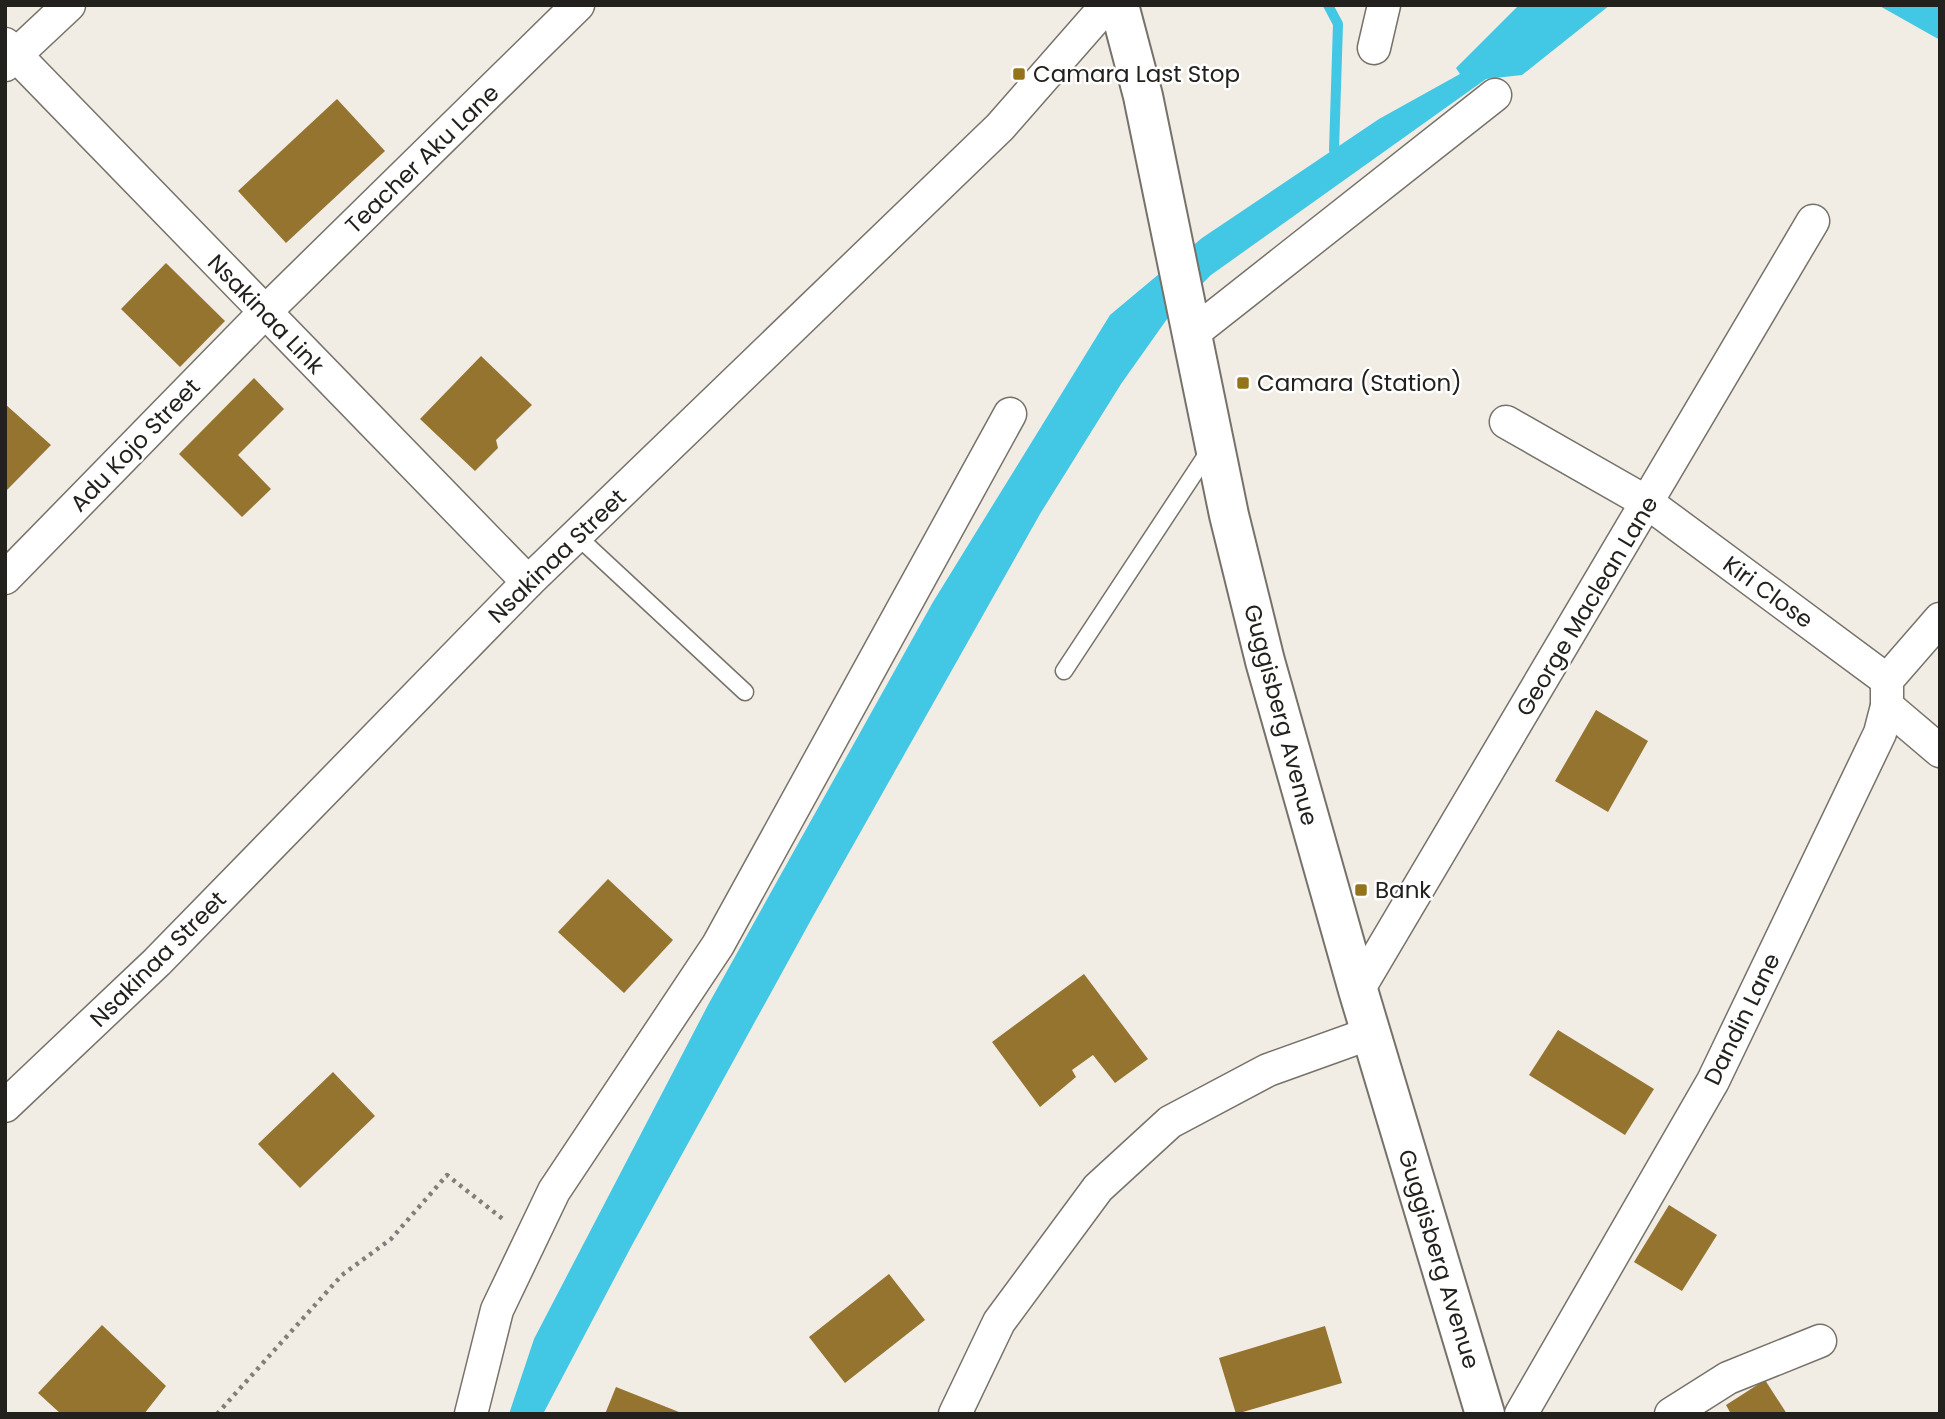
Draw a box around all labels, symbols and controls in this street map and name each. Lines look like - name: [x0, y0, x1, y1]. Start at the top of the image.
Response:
- place label: Camara Last Stop: [1033, 58, 1240, 90]
- marker: Camara Last Stop: [1011, 66, 1027, 82]
- street label: Teacher Aku Lane: [338, 77, 506, 241]
- street label: Nsakinaa Link: [201, 247, 332, 381]
- place label: Camara (Station): [1257, 367, 1462, 399]
- street label: Adu Kojo Street: [63, 371, 207, 519]
- marker: Camara (Station): [1235, 375, 1251, 391]
- street label: Nsakinaa Street: [481, 482, 633, 630]
- street label: George Maclean Lane: [1509, 490, 1665, 722]
- street label: Kiri Close: [1716, 548, 1820, 636]
- street label: Guggisberg Avenue: [1236, 601, 1326, 829]
- place label: Bank: [1375, 874, 1431, 906]
- marker: Bank: [1353, 882, 1369, 898]
- street label: Nsakinaa Street: [83, 884, 233, 1034]
- street label: Dandin Lane: [1696, 948, 1788, 1090]
- street label: Guggisberg Avenue: [1390, 1145, 1488, 1373]

